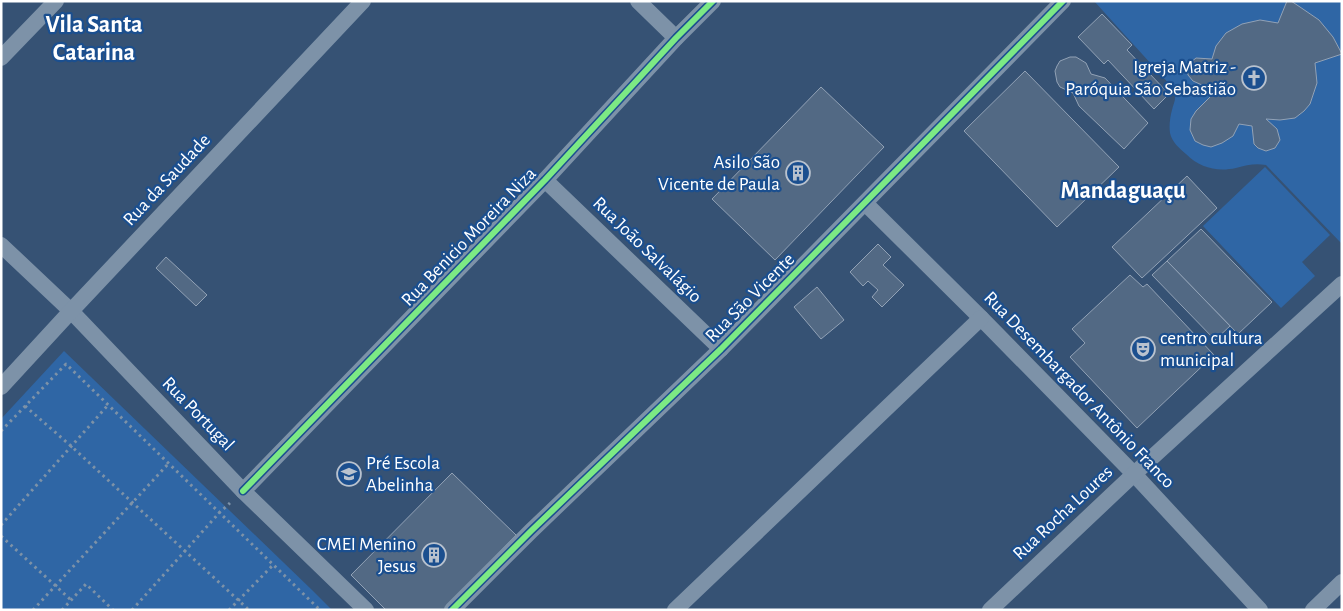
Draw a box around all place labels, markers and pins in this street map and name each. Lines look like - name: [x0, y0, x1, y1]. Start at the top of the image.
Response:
- place label: Igreja Matriz - Paróquia São Sebastião: [1065, 58, 1236, 99]
- church icon: Igreja Matriz - Paróquia São Sebastião: [1241, 65, 1267, 91]
- place label: Asilo São Vicente de Paula: [658, 153, 780, 194]
- building icon: Asilo São Vicente de Paula: [785, 160, 811, 186]
- place label: centro cultura municipal: [1160, 329, 1263, 370]
- theatre icon: centro cultura municipal: [1130, 336, 1156, 362]
- place label: Pré Escola Abelinha: [366, 454, 440, 495]
- school or university icon: Pré Escola Abelinha: [336, 461, 362, 487]
- place label: CMEI Menino Jesus: [317, 535, 416, 576]
- building icon: CMEI Menino Jesus: [421, 542, 447, 568]

